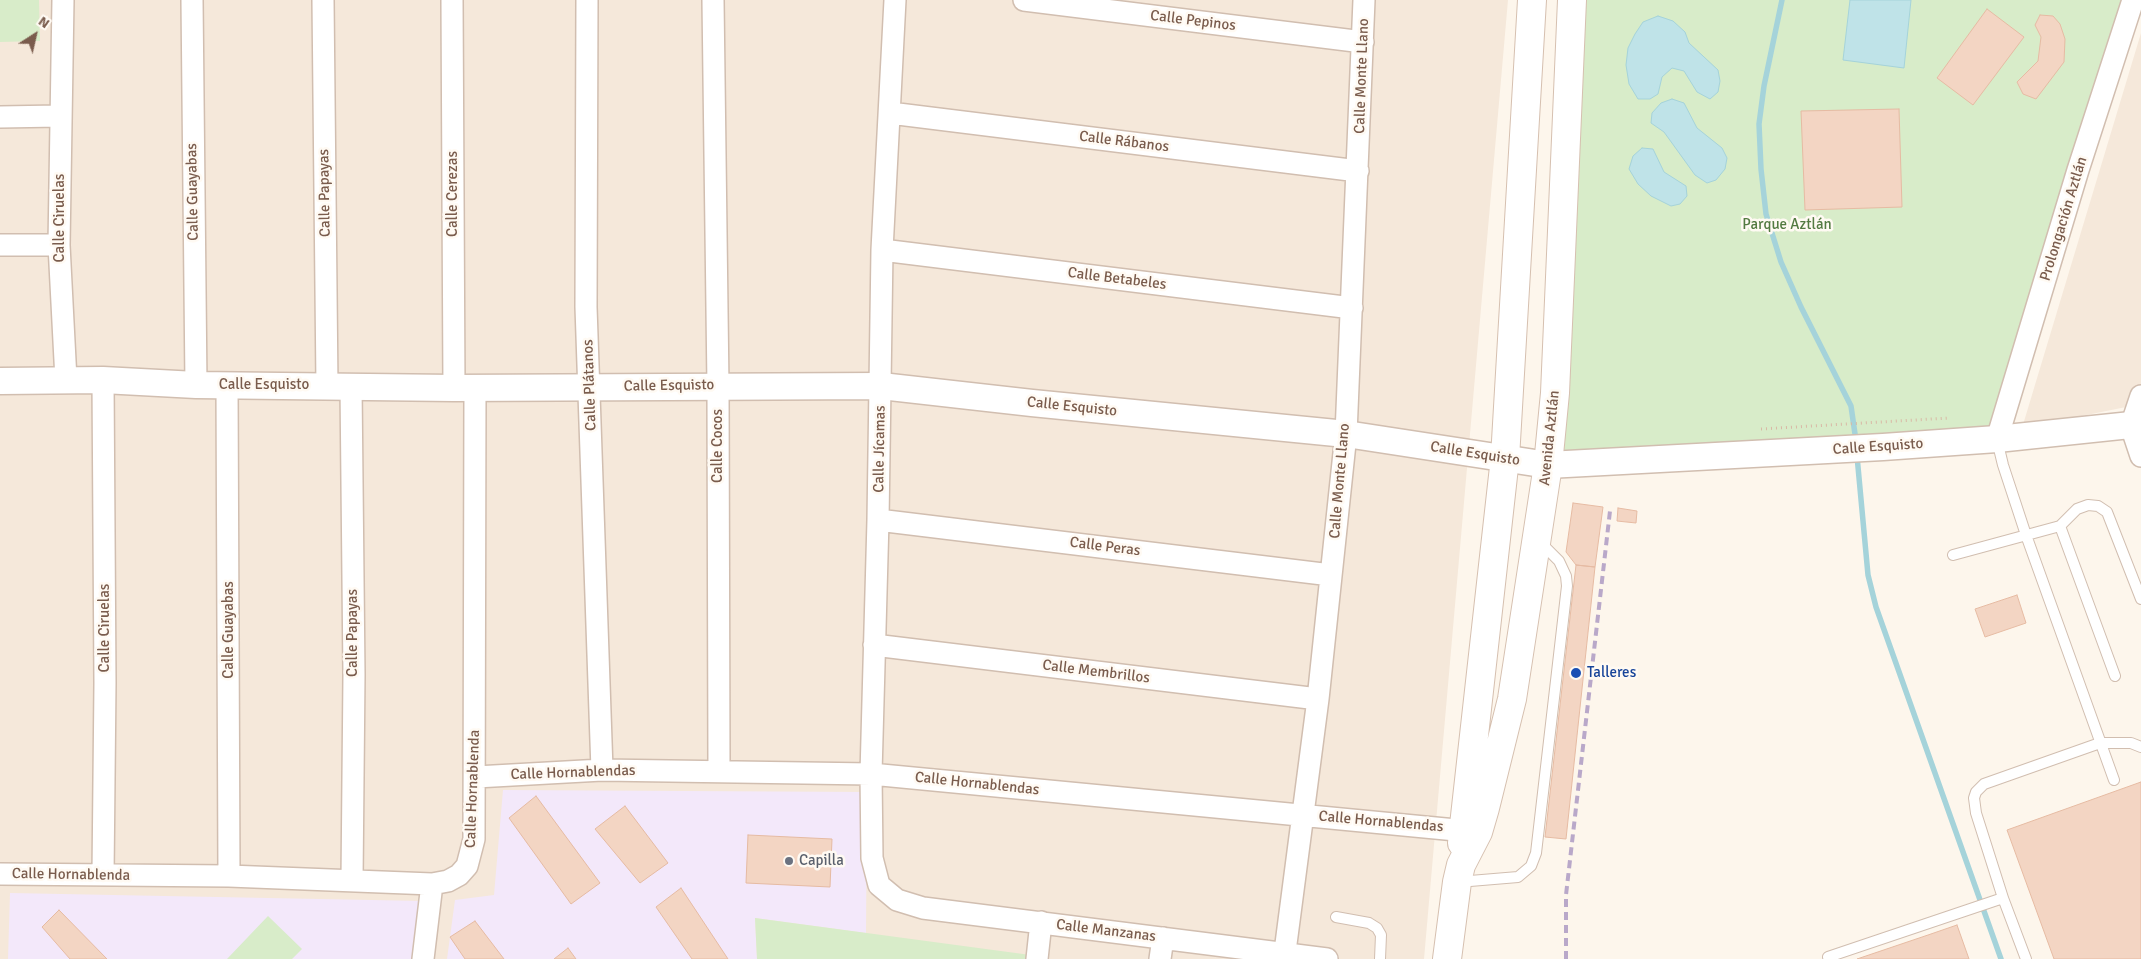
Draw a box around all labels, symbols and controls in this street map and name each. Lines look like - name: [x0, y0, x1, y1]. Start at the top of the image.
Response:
- street label: Calle Pepinos: [1149, 7, 1237, 35]
- north arrow: [10, 10, 60, 60]
- text: N: [35, 13, 53, 32]
- street label: Calle Monte Llano: [1351, 18, 1373, 134]
- street label: Calle Rábanos: [1078, 128, 1170, 156]
- street label: Calle Guayabas: [183, 143, 203, 241]
- street label: Calle Papayas: [315, 149, 335, 237]
- street label: Calle Cerezas: [444, 151, 462, 237]
- street label: Prolongación Aztlán: [2037, 155, 2091, 283]
- street label: Calle Ciruelas: [51, 174, 69, 262]
- park label: Parque Aztlán: [1742, 216, 1832, 234]
- street label: Calle Betabeles: [1067, 264, 1167, 294]
- street label: Calle Plátanos: [579, 339, 601, 431]
- street label: Calle Esquisto: [219, 376, 309, 394]
- street label: Calle Esquisto: [624, 376, 714, 396]
- street label: Avenida Aztlán: [1536, 390, 1564, 486]
- street label: Calle Esquisto: [1026, 393, 1118, 421]
- street label: Calle Jícamas: [870, 405, 890, 493]
- street label: Calle Cocos: [709, 409, 727, 483]
- street label: Calle Monte Llano: [1326, 423, 1354, 539]
- street label: Calle Esquisto: [1832, 435, 1924, 459]
- street label: Calle Esquisto: [1429, 438, 1521, 470]
- street label: Calle Peras: [1069, 534, 1141, 560]
- street label: Calle Guayabas: [220, 581, 238, 679]
- street label: Calle Ciruelas: [96, 584, 114, 672]
- street label: Calle Papayas: [344, 589, 362, 677]
- street label: Calle Membrillos: [1041, 656, 1151, 688]
- place label: Talleres: [1587, 664, 1636, 682]
- marker: Talleres: [1569, 666, 1583, 680]
- street label: Calle Hornablenda: [462, 729, 484, 849]
- street label: Calle Hornablendas: [510, 762, 636, 784]
- street label: Calle Hornablendas: [914, 769, 1040, 799]
- street label: Calle Hornablendas: [1318, 808, 1444, 836]
- place label: Capilla: [799, 852, 844, 870]
- marker: Capilla: [783, 855, 795, 867]
- street label: Calle Hornablenda: [12, 865, 130, 885]
- street label: Calle Manzanas: [1055, 916, 1157, 946]

